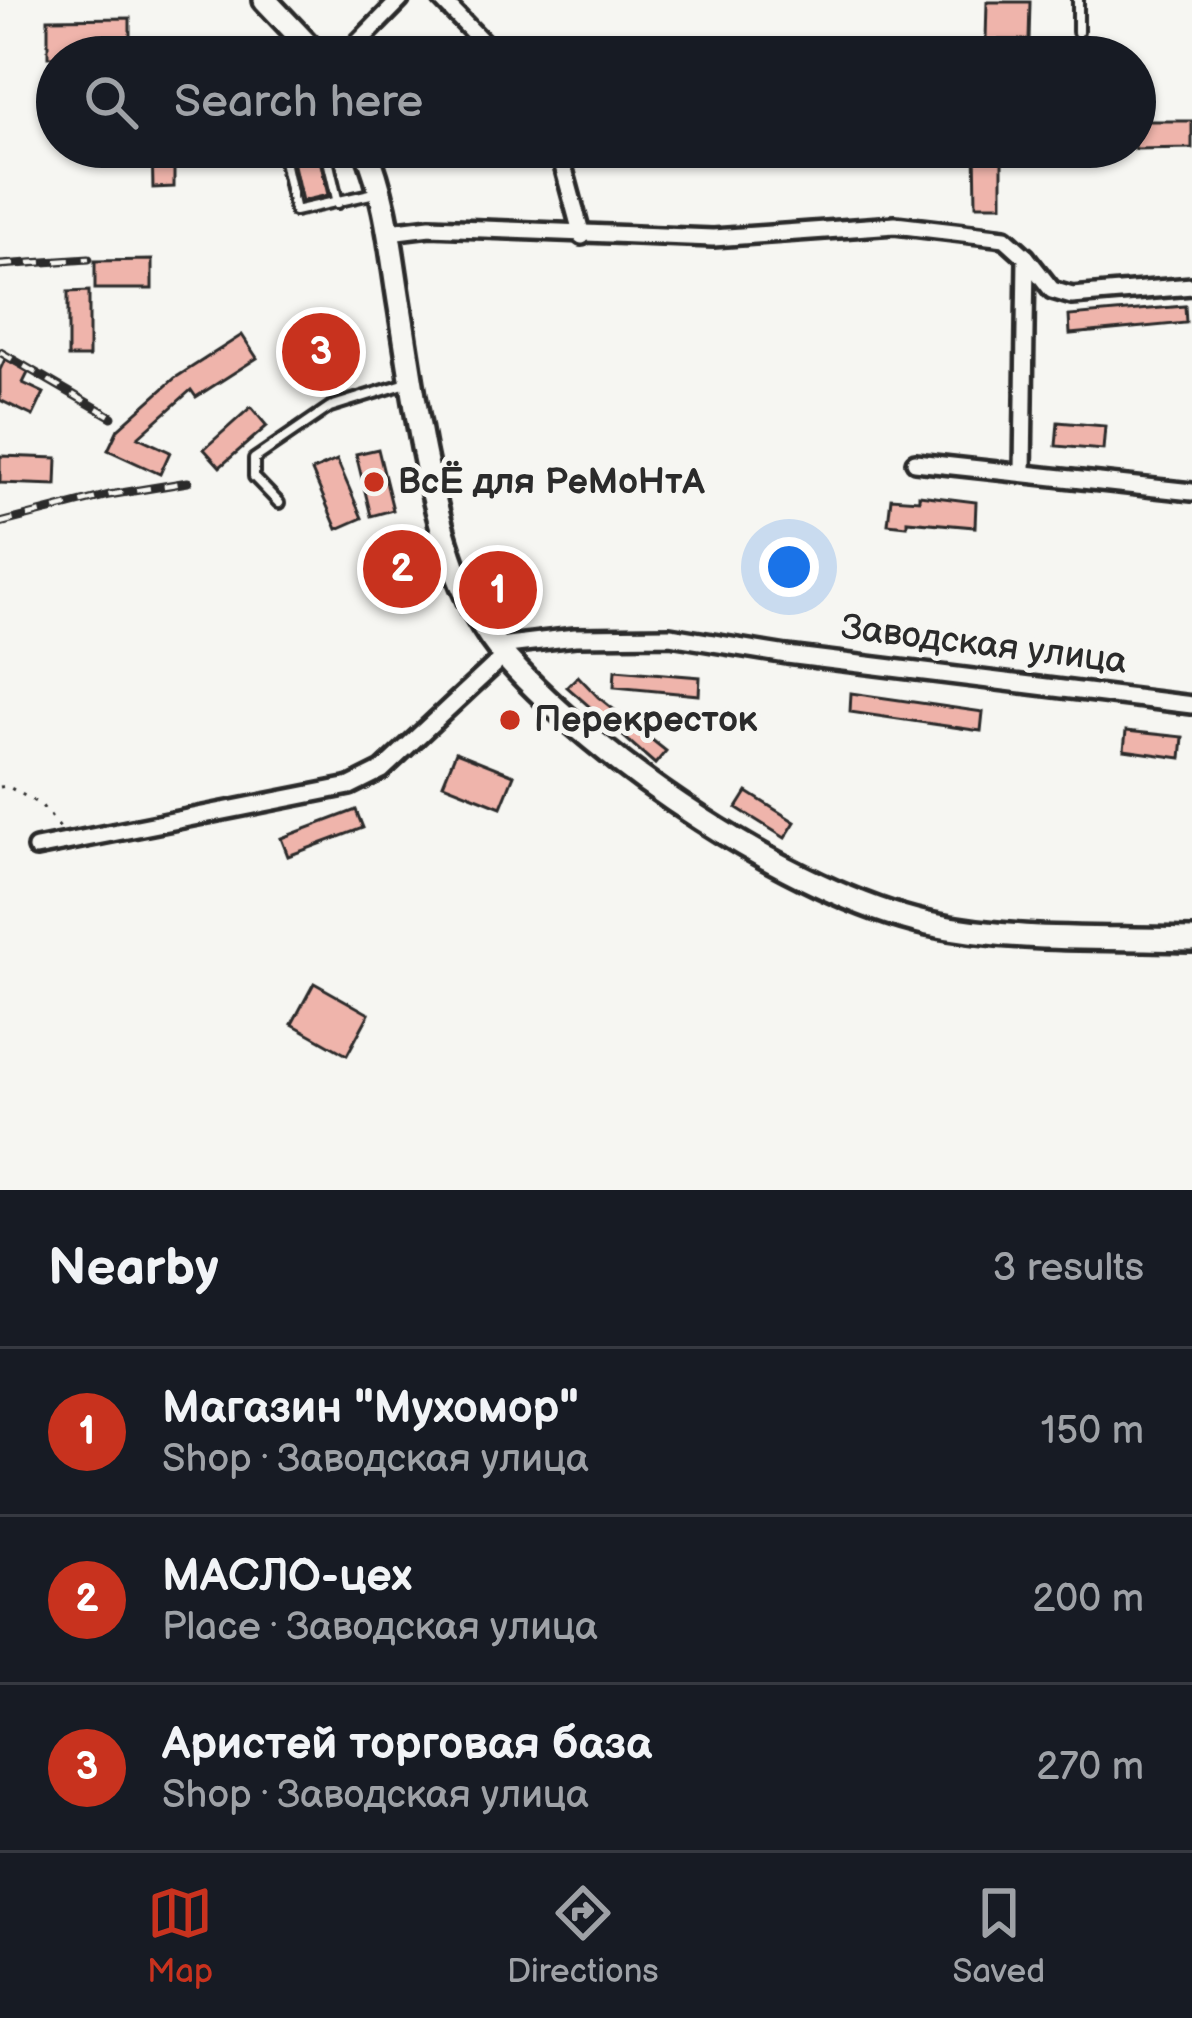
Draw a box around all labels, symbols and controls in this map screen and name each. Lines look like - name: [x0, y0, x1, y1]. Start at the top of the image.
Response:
- search box: [36, 36, 1156, 168]
- icon: search: [78, 69, 144, 135]
- text: Search here: [174, 75, 423, 130]
- pin: 3: [282, 307, 360, 397]
- place label: ВсЁ для РеМоНтА: [398, 460, 705, 504]
- marker: ВсЁ для РеМоНтА: [361, 469, 387, 495]
- pin: 2: [363, 524, 441, 614]
- your location: [759, 537, 819, 597]
- pin: 1: [459, 545, 537, 635]
- street label: Заводская улица: [839, 606, 1129, 684]
- place label: Перекресток: [534, 699, 758, 742]
- marker: Перекресток: [497, 707, 523, 733]
- text: Nearby: [48, 1238, 219, 1299]
- text: 3 results: [992, 1245, 1144, 1292]
- text: Магазин "Мухомор": [162, 1381, 579, 1436]
- text: 1: [79, 1408, 95, 1455]
- text: 150 m: [1041, 1408, 1144, 1455]
- text: Shop · Заводская улица: [162, 1436, 589, 1483]
- text: МАСЛО-цех: [162, 1549, 412, 1604]
- text: 2: [75, 1576, 99, 1623]
- text: 200 m: [1032, 1576, 1144, 1623]
- text: Place · Заводская улица: [162, 1604, 598, 1651]
- text: Аристей торговая база: [162, 1717, 652, 1772]
- text: 3: [76, 1744, 98, 1791]
- text: 270 m: [1036, 1744, 1144, 1791]
- text: Shop · Заводская улица: [162, 1772, 589, 1819]
- tab: Map: [147, 1880, 213, 1992]
- tab: Directions: [507, 1880, 659, 1992]
- tab: Saved: [952, 1880, 1045, 1992]

